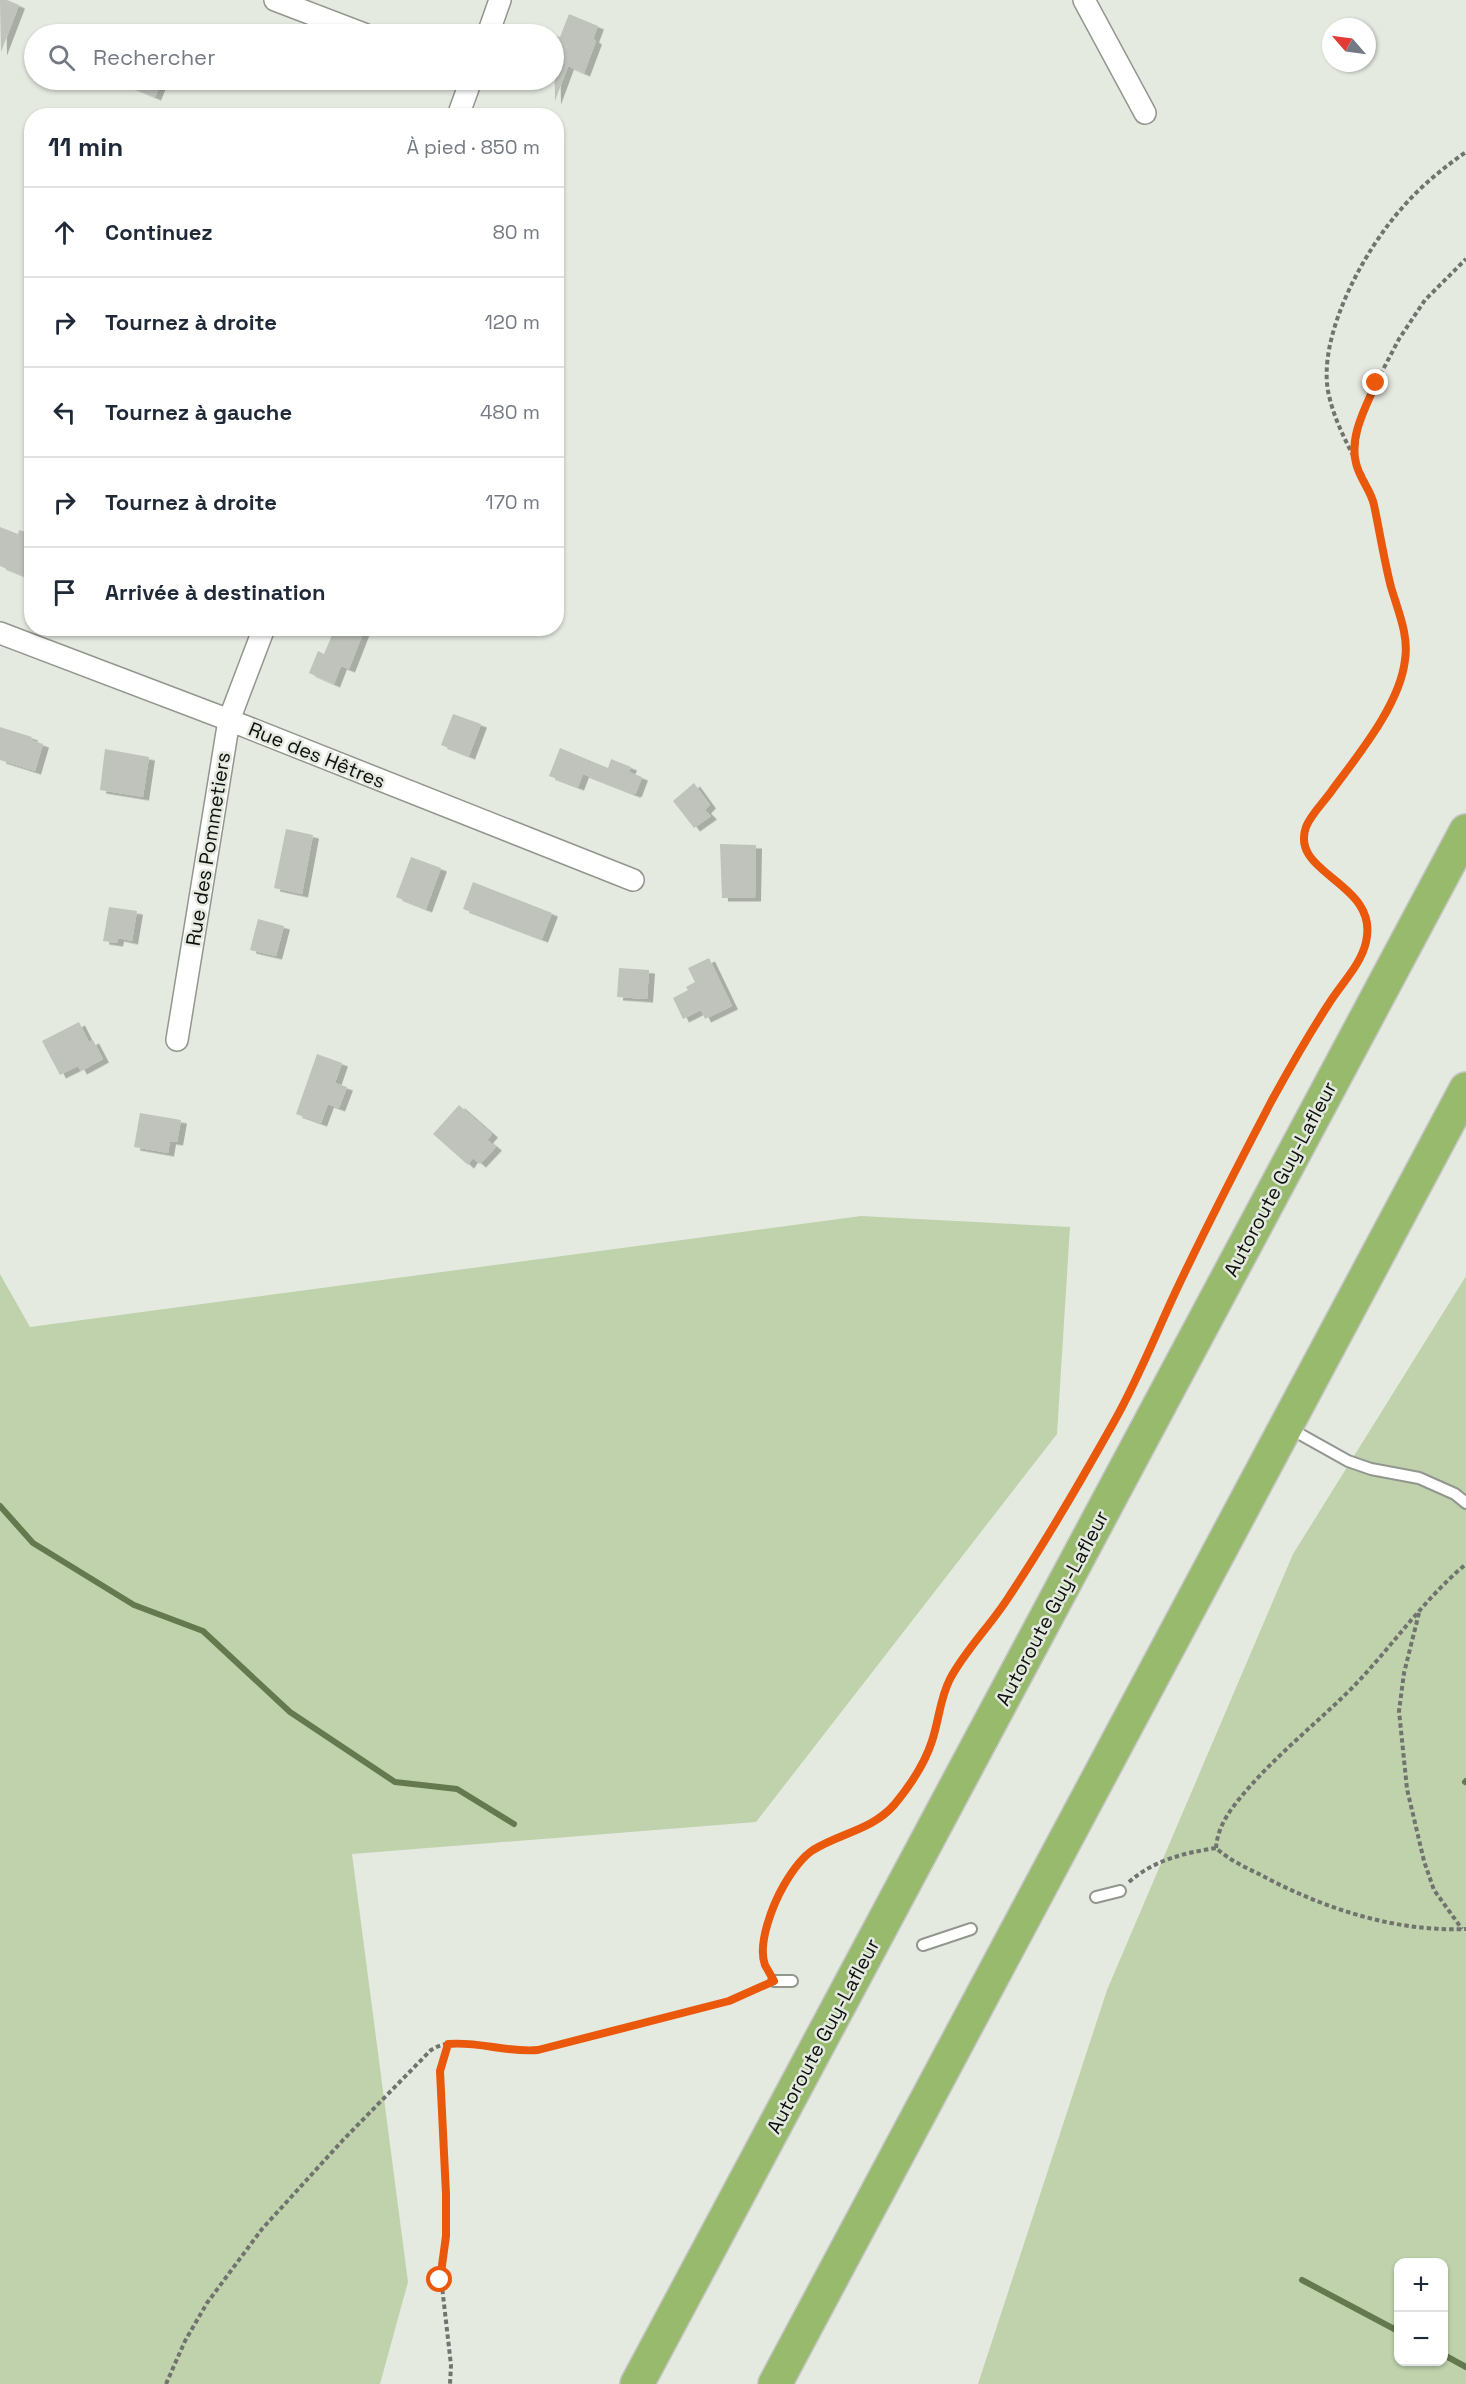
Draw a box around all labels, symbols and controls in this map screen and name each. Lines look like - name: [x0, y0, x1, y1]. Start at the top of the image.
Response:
- north arrow: [1322, 18, 1376, 72]
- search box: [24, 24, 564, 90]
- icon: search: [45, 41, 78, 74]
- text: Rechercher: [93, 43, 215, 71]
- text: 11 min: [48, 130, 123, 164]
- text: À pied · 850 m: [406, 134, 540, 160]
- icon: ahead: [48, 216, 81, 249]
- text: Continuez: [105, 218, 213, 246]
- text: 80 m: [492, 219, 540, 245]
- icon: right: [48, 306, 81, 339]
- text: Tournez à droite: [105, 308, 277, 336]
- text: 120 m: [484, 309, 540, 335]
- route end: [1362, 369, 1388, 395]
- icon: left: [48, 396, 81, 429]
- text: Tournez à gauche: [105, 398, 292, 426]
- text: 480 m: [480, 399, 540, 425]
- icon: right: [48, 486, 81, 519]
- text: Tournez à droite: [105, 488, 277, 516]
- text: 170 m: [485, 489, 540, 515]
- icon: arrive: [48, 576, 81, 609]
- text: Arrivée à destination: [105, 578, 326, 606]
- street label: Rue des Hêtres: [245, 716, 389, 794]
- street label: Rue des Pommetiers: [180, 750, 236, 948]
- street label: Autoroute Guy-Lafleur: [1218, 1077, 1342, 1281]
- street label: Autoroute Guy-Lafleur: [990, 1506, 1114, 1710]
- street label: Autoroute Guy-Lafleur: [761, 1934, 885, 2138]
- map controls: [1394, 2258, 1448, 2366]
- button: +: [1394, 2258, 1448, 2312]
- route start: [426, 2266, 452, 2292]
- button: −: [1394, 2312, 1448, 2366]

